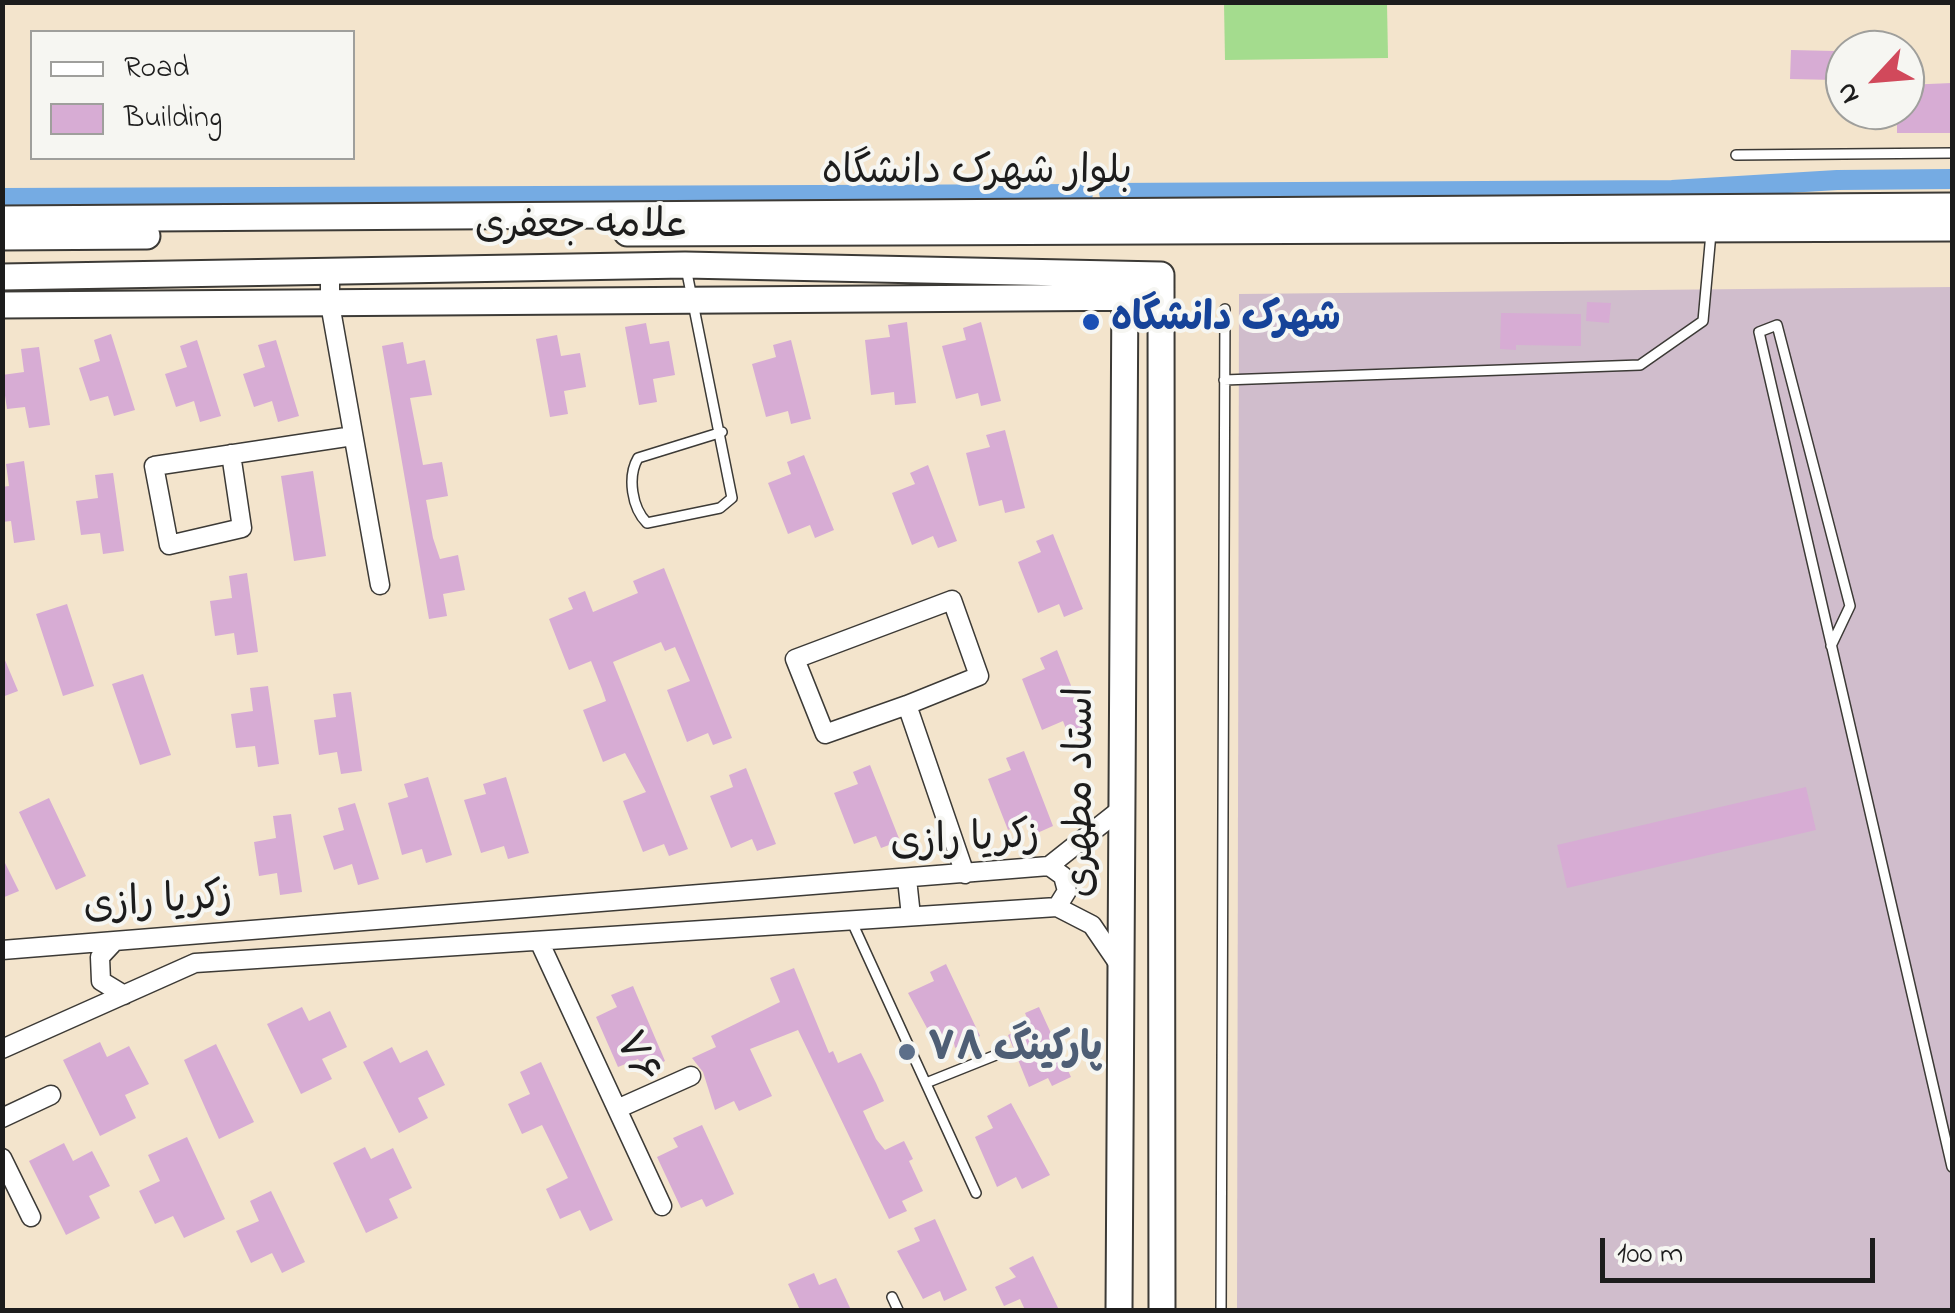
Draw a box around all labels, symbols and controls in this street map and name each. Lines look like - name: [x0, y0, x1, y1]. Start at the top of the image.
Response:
- legend: [30, 30, 355, 160]
- north arrow: [1825, 30, 1925, 130]
- text: Road: [124, 47, 189, 91]
- text: N: [1827, 75, 1872, 110]
- text: Building: [124, 97, 222, 141]
- street label: بلوار شهرک دانشگاه: [822, 151, 1132, 199]
- street label: علامه جعفری: [475, 205, 689, 253]
- place label: شهرک دانشگاه: [1111, 298, 1341, 346]
- marker: شهرک دانشگاه: [1080, 311, 1102, 333]
- street label: استاد مطهری: [1060, 687, 1108, 897]
- street label: زکریا رازی: [889, 815, 1041, 871]
- street label: زکریا رازی: [82, 876, 234, 934]
- street label: ۷۶: [600, 1025, 666, 1093]
- place label: پارکینگ ۷۸: [927, 1028, 1103, 1076]
- marker: پارکینگ ۷۸: [896, 1041, 918, 1063]
- scale bar: [1605, 1218, 1880, 1280]
- text: 100 m: [1617, 1233, 1683, 1277]

